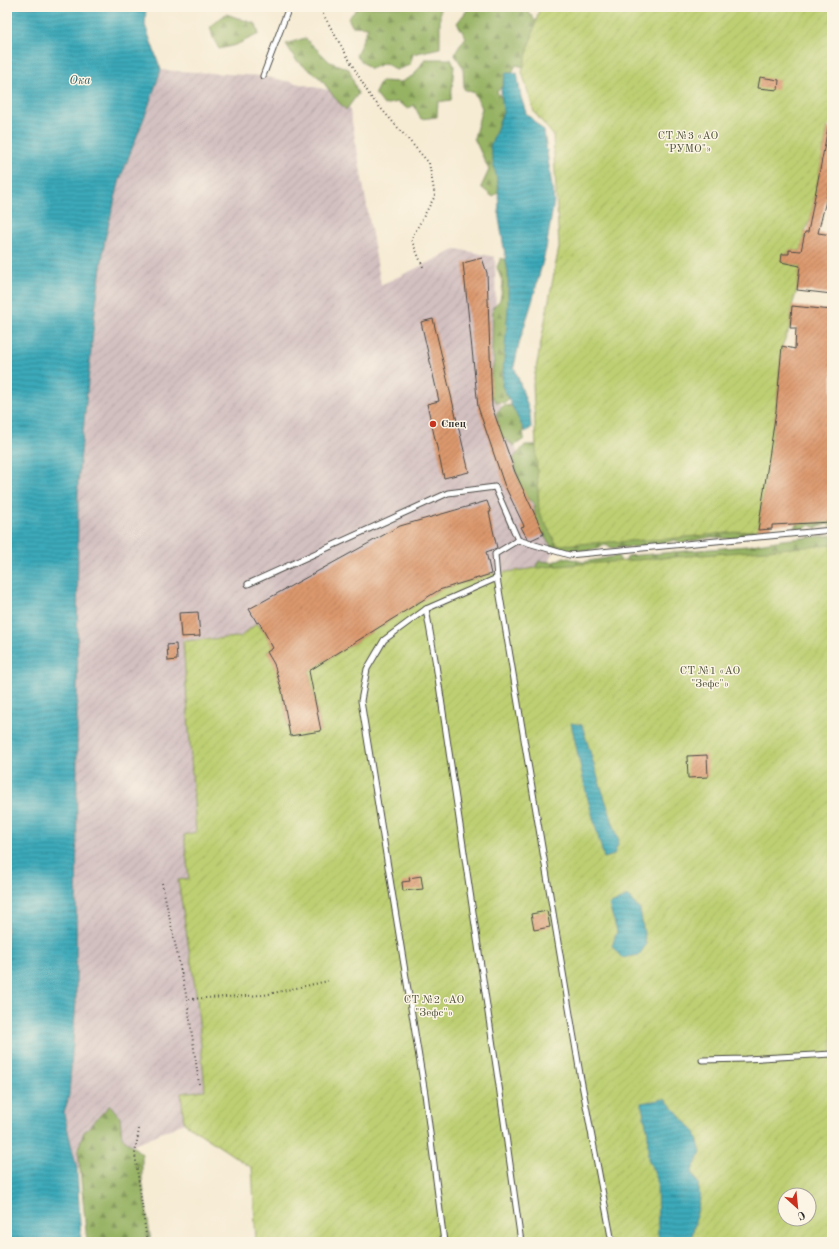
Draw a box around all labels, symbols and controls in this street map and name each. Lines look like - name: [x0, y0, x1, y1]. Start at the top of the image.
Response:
- water label: Ока: [69, 75, 91, 87]
- park label: СТ №3 «АО "РУМО"»: [658, 131, 718, 155]
- marker: Спец: [428, 419, 438, 429]
- place label: Спец: [441, 419, 467, 430]
- park label: СТ №1 «АО "Зефс"»: [680, 666, 740, 690]
- park label: СТ №2 «АО "Зефс"»: [404, 995, 464, 1019]
- north arrow: [777, 1187, 817, 1227]
- text: С: [795, 1208, 807, 1221]

